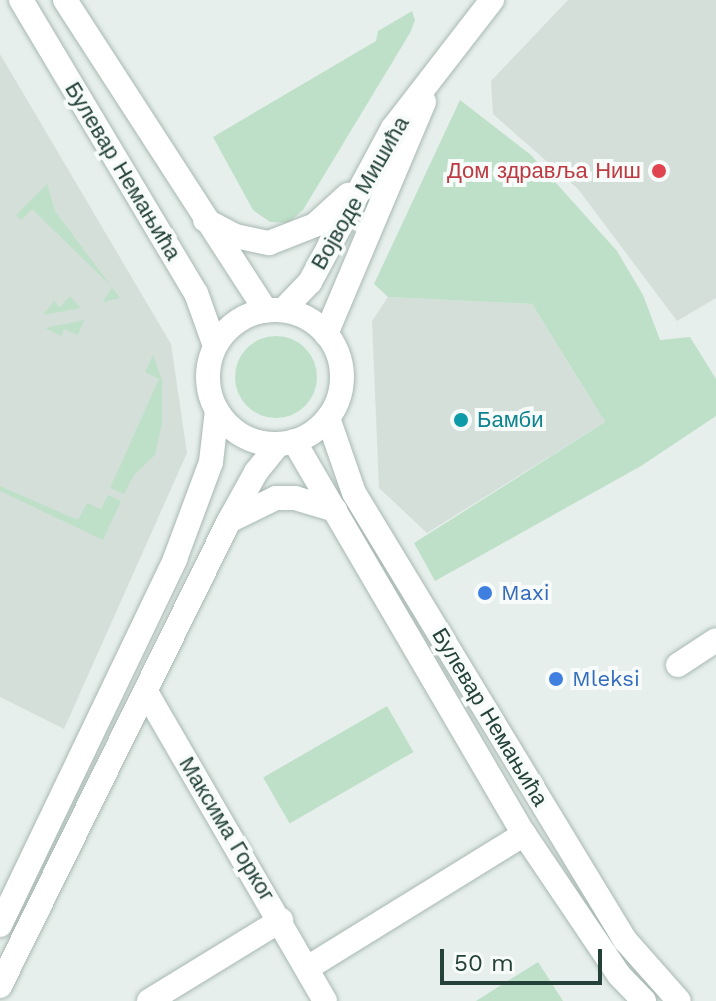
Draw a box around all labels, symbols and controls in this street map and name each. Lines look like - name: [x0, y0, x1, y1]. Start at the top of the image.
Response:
- street label: Булевар Немањића: [59, 77, 187, 265]
- street label: Војводе Мишића: [305, 112, 415, 274]
- place label: Дом здравља Ниш: [447, 158, 641, 184]
- marker: Дом здравља Ниш: [648, 160, 670, 182]
- place label: Бамби: [477, 407, 543, 433]
- marker: Бамби: [452, 411, 470, 429]
- place label: Maxi: [501, 580, 550, 606]
- marker: Maxi: [476, 584, 494, 602]
- street label: Булевар Немањића: [426, 623, 554, 811]
- place label: Mleksi: [572, 666, 640, 692]
- marker: Mleksi: [547, 670, 565, 688]
- street label: Максима Горког: [173, 752, 281, 906]
- scale bar: [444, 933, 606, 983]
- text: 50 m: [454, 949, 514, 977]

